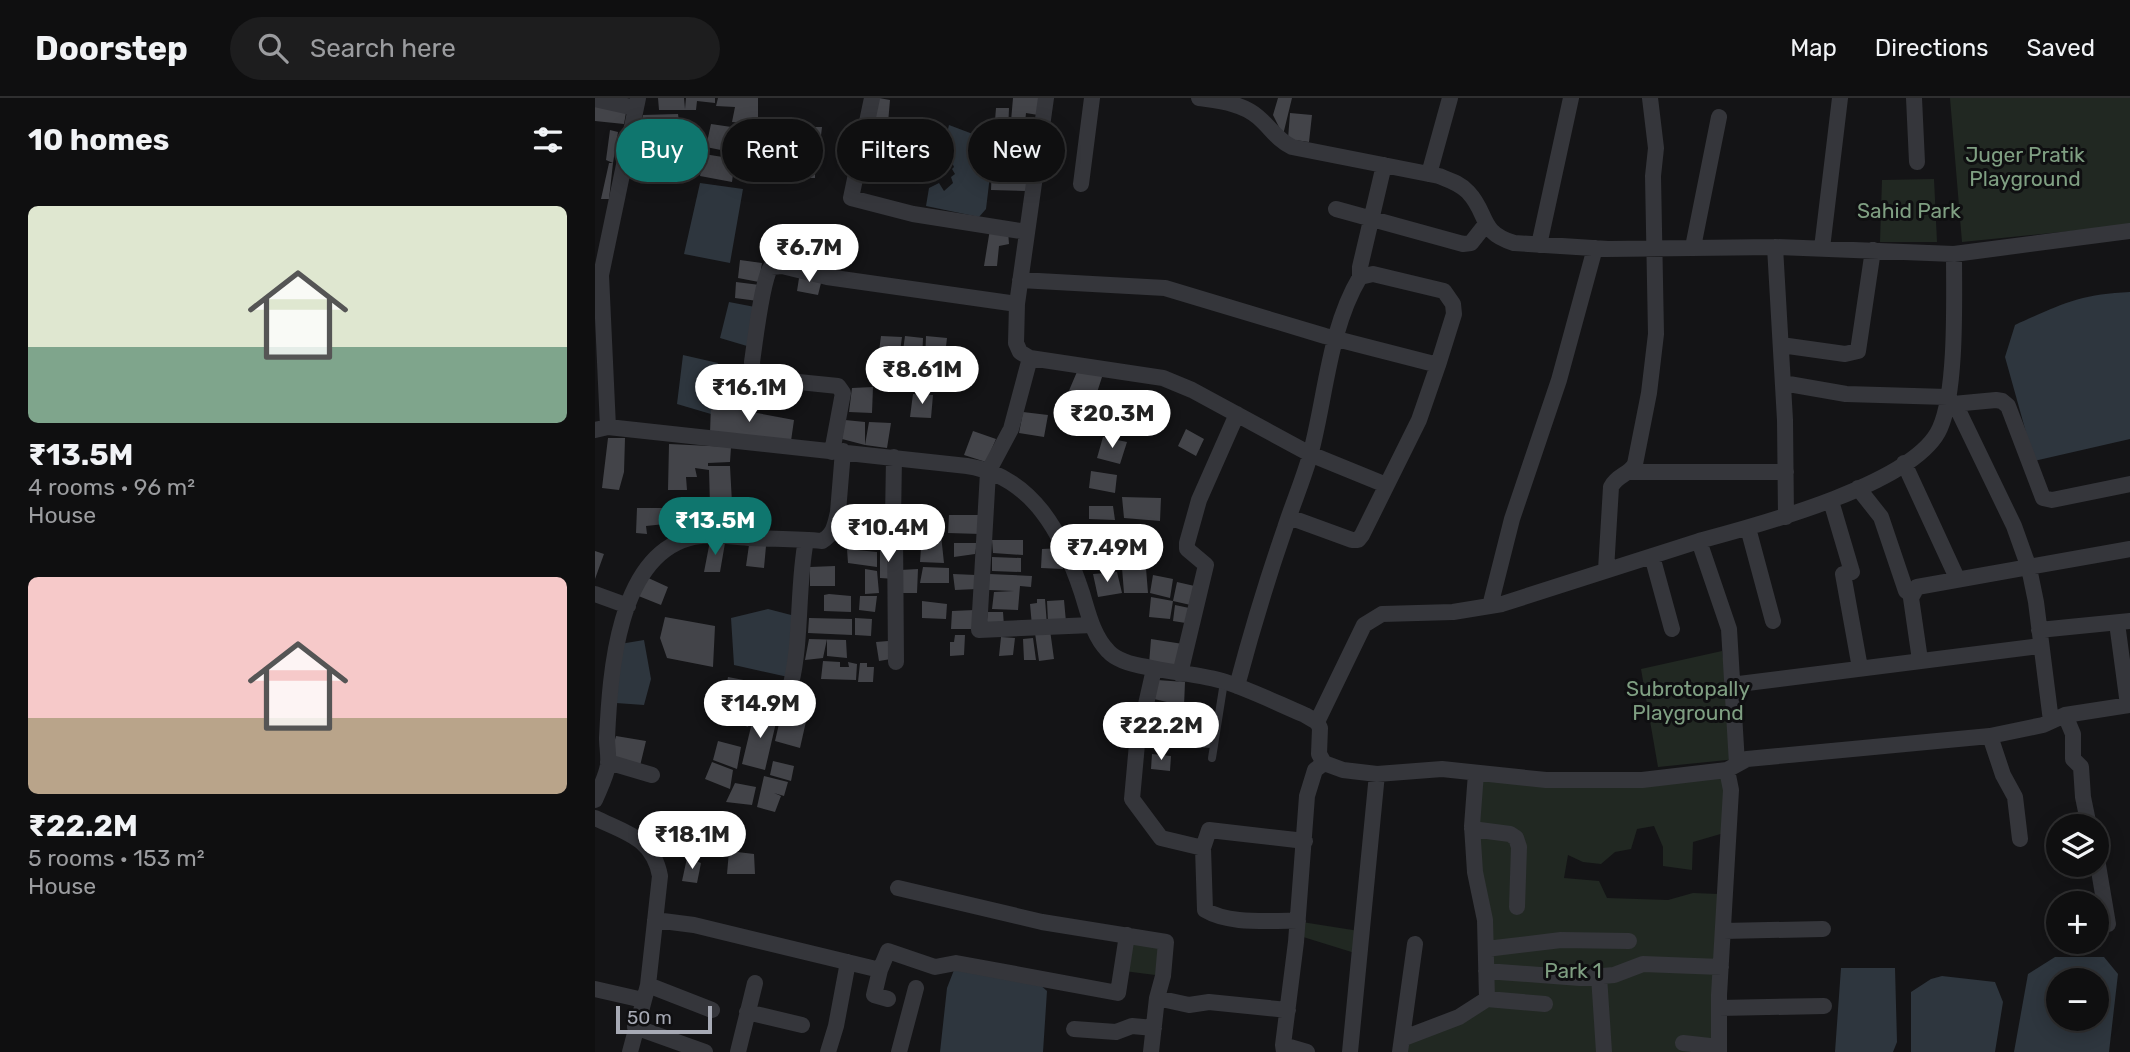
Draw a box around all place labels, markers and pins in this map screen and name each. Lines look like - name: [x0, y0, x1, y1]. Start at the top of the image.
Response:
- pin: ₹6.7M: [760, 225, 858, 284]
- pin: ₹8.61M: [865, 346, 979, 406]
- pin: ₹16.1M: [692, 364, 806, 424]
- pin: ₹20.3M: [1055, 390, 1169, 450]
- pin: ₹13.5M: [658, 498, 772, 557]
- pin: ₹10.4M: [831, 504, 945, 564]
- pin: ₹7.49M: [1050, 524, 1164, 584]
- pin: ₹14.9M: [703, 680, 817, 740]
- pin: ₹22.2M: [1104, 702, 1218, 762]
- pin: ₹18.1M: [635, 812, 749, 871]

